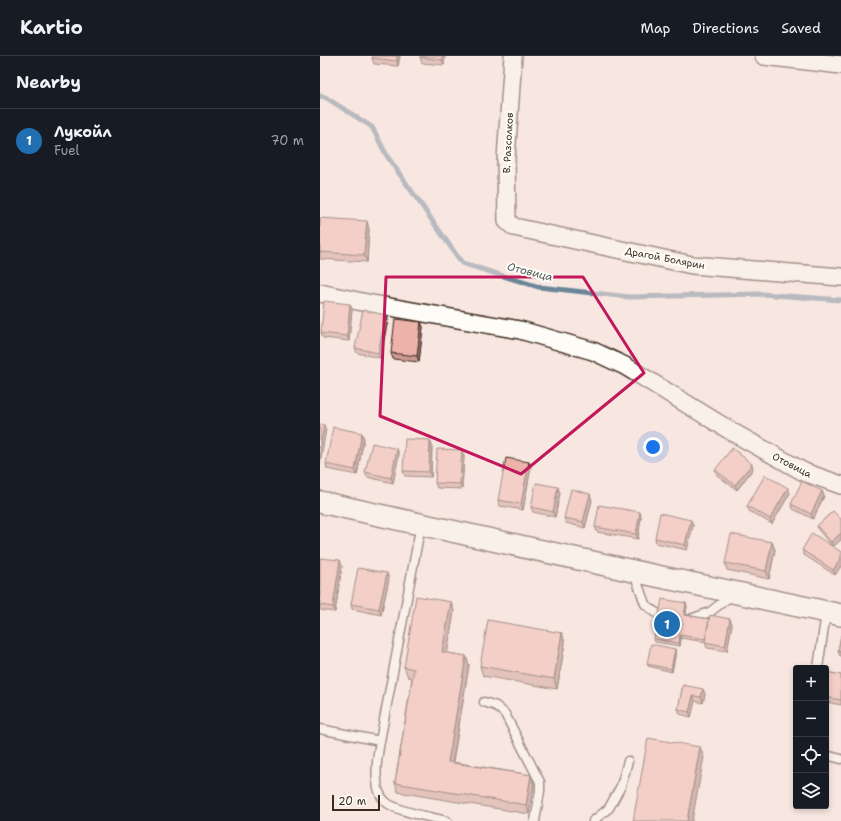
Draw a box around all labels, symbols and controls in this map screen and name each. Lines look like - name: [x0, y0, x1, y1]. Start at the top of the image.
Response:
- text: Kartio: [20, 15, 83, 40]
- text: Map: [641, 19, 671, 37]
- text: Directions: [693, 19, 759, 37]
- text: Saved: [781, 19, 821, 37]
- text: Nearby: [16, 71, 81, 93]
- street label: В. Разсолков: [500, 112, 516, 174]
- text: Лукойл: [54, 122, 112, 142]
- text: 1: [26, 132, 32, 149]
- text: 70 m: [270, 132, 304, 149]
- text: Fuel: [54, 142, 79, 159]
- street label: Драгой Болярин: [624, 244, 706, 272]
- water label: Отовица: [506, 259, 555, 285]
- your location: [643, 437, 663, 457]
- street label: Отовица: [770, 450, 814, 481]
- pin: 1: [654, 609, 680, 639]
- map controls: [793, 665, 829, 809]
- button: +: [793, 665, 829, 701]
- button: −: [793, 701, 829, 737]
- button: locate: [793, 737, 829, 773]
- button: layers: [793, 773, 829, 809]
- scale bar: [332, 793, 380, 812]
- text: 20 m: [338, 794, 366, 809]

